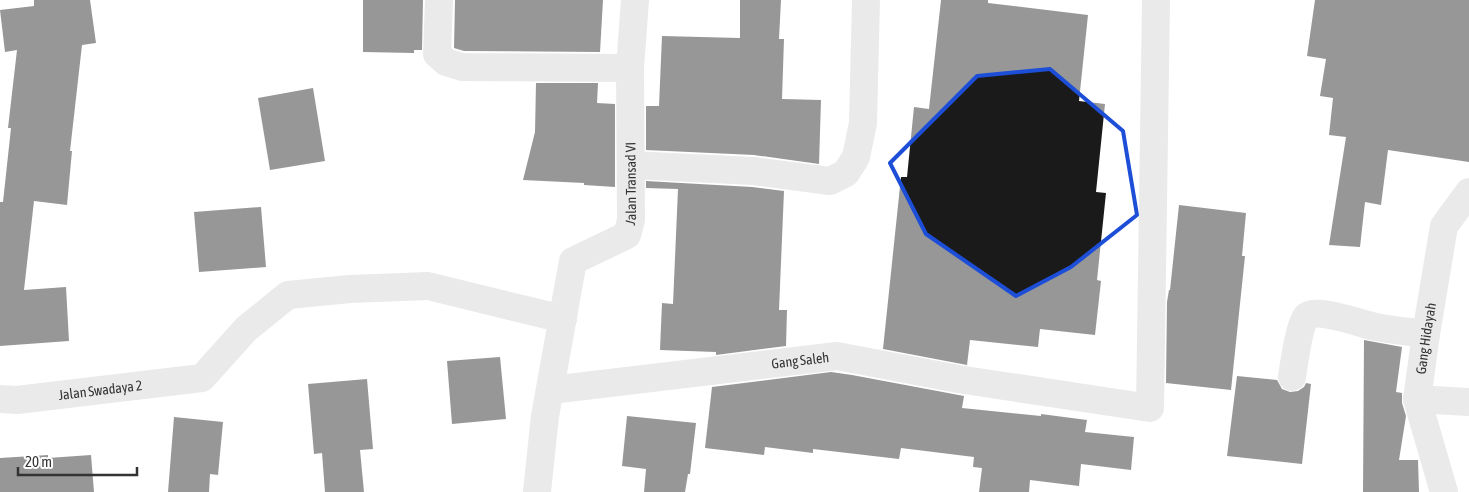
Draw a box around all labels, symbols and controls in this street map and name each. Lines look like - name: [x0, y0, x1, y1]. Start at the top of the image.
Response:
- street label: Jalan Transad VI: [622, 142, 639, 227]
- street label: Gang Hidayah: [1413, 301, 1439, 375]
- street label: Gang Saleh: [771, 349, 830, 372]
- street label: Jalan Swadaya 2: [58, 377, 143, 403]
- scale bar: [18, 444, 136, 476]
- text: 20 m: [25, 453, 52, 470]

